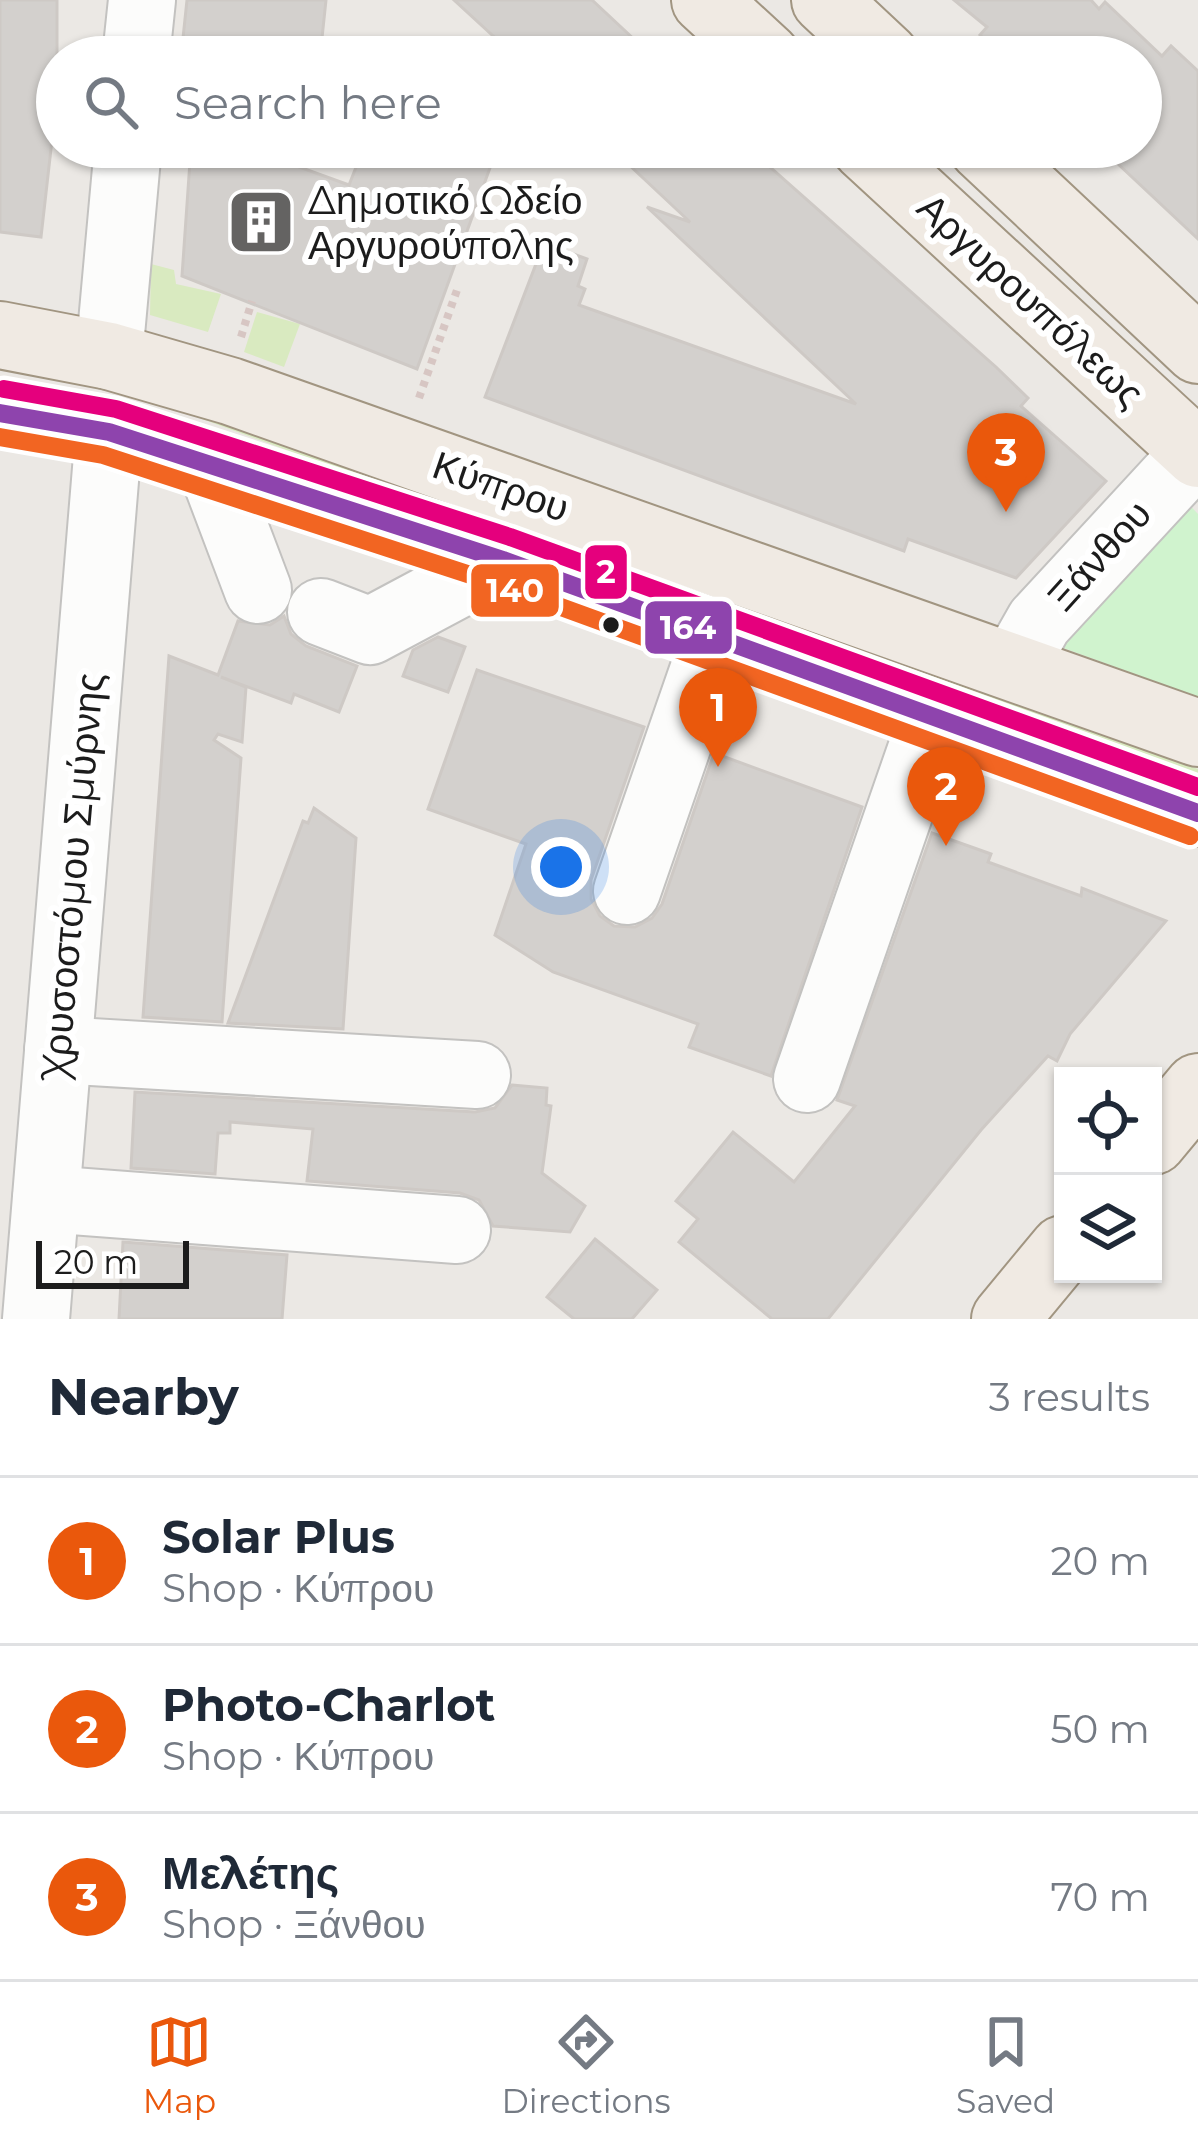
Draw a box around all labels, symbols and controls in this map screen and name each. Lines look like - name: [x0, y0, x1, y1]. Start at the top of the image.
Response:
- search box: [36, 36, 1162, 168]
- icon: search: [78, 69, 144, 135]
- text: Search here: [174, 75, 442, 130]
- place label: Δημοτικό Ωδείο Αργυρούπολης: [308, 176, 583, 269]
- street label: Αργυρουπόλεως: [908, 183, 1154, 417]
- building icon: Δημοτικό Ωδείο Αργυρούπολης: [226, 187, 296, 257]
- pin: 3: [967, 413, 1045, 512]
- street label: Κύπρου: [427, 440, 575, 532]
- street label: Ξάνθου: [1037, 490, 1161, 620]
- line badge: 2: [583, 543, 629, 601]
- text: 2: [596, 551, 616, 591]
- line badge: 140: [469, 562, 561, 619]
- text: 140: [486, 570, 544, 610]
- line badge: 164: [643, 599, 734, 656]
- text: 164: [660, 607, 717, 647]
- unlabelled marker: [600, 614, 622, 636]
- pin: 1: [679, 668, 757, 767]
- street label: Χρυσοστόμου Σμύρνης: [30, 671, 114, 1084]
- pin: 2: [907, 747, 985, 846]
- your location: [531, 837, 591, 897]
- map controls: [1054, 1067, 1162, 1283]
- button: locate: [1054, 1067, 1162, 1175]
- button: layers: [1054, 1175, 1162, 1283]
- scale bar: [36, 1235, 189, 1288]
- text: 20 m: [54, 1242, 138, 1282]
- text: Nearby: [48, 1366, 239, 1428]
- text: 3 results: [989, 1373, 1150, 1421]
- text: Solar Plus: [162, 1509, 395, 1564]
- text: 1: [79, 1537, 95, 1585]
- text: 20 m: [1051, 1537, 1150, 1585]
- text: Shop · Κύπρου: [162, 1564, 434, 1612]
- text: Photo-Charlot: [162, 1677, 495, 1732]
- text: 2: [75, 1705, 99, 1753]
- text: 50 m: [1051, 1705, 1150, 1753]
- text: Shop · Κύπρου: [162, 1732, 434, 1780]
- text: Μελέτης: [162, 1845, 339, 1900]
- text: 3: [75, 1873, 99, 1921]
- text: 70 m: [1050, 1873, 1150, 1921]
- text: Shop · Ξάνθου: [162, 1900, 426, 1948]
- tab: Map: [143, 2009, 216, 2121]
- tab: Directions: [502, 2009, 671, 2121]
- tab: Saved: [956, 2009, 1055, 2121]

